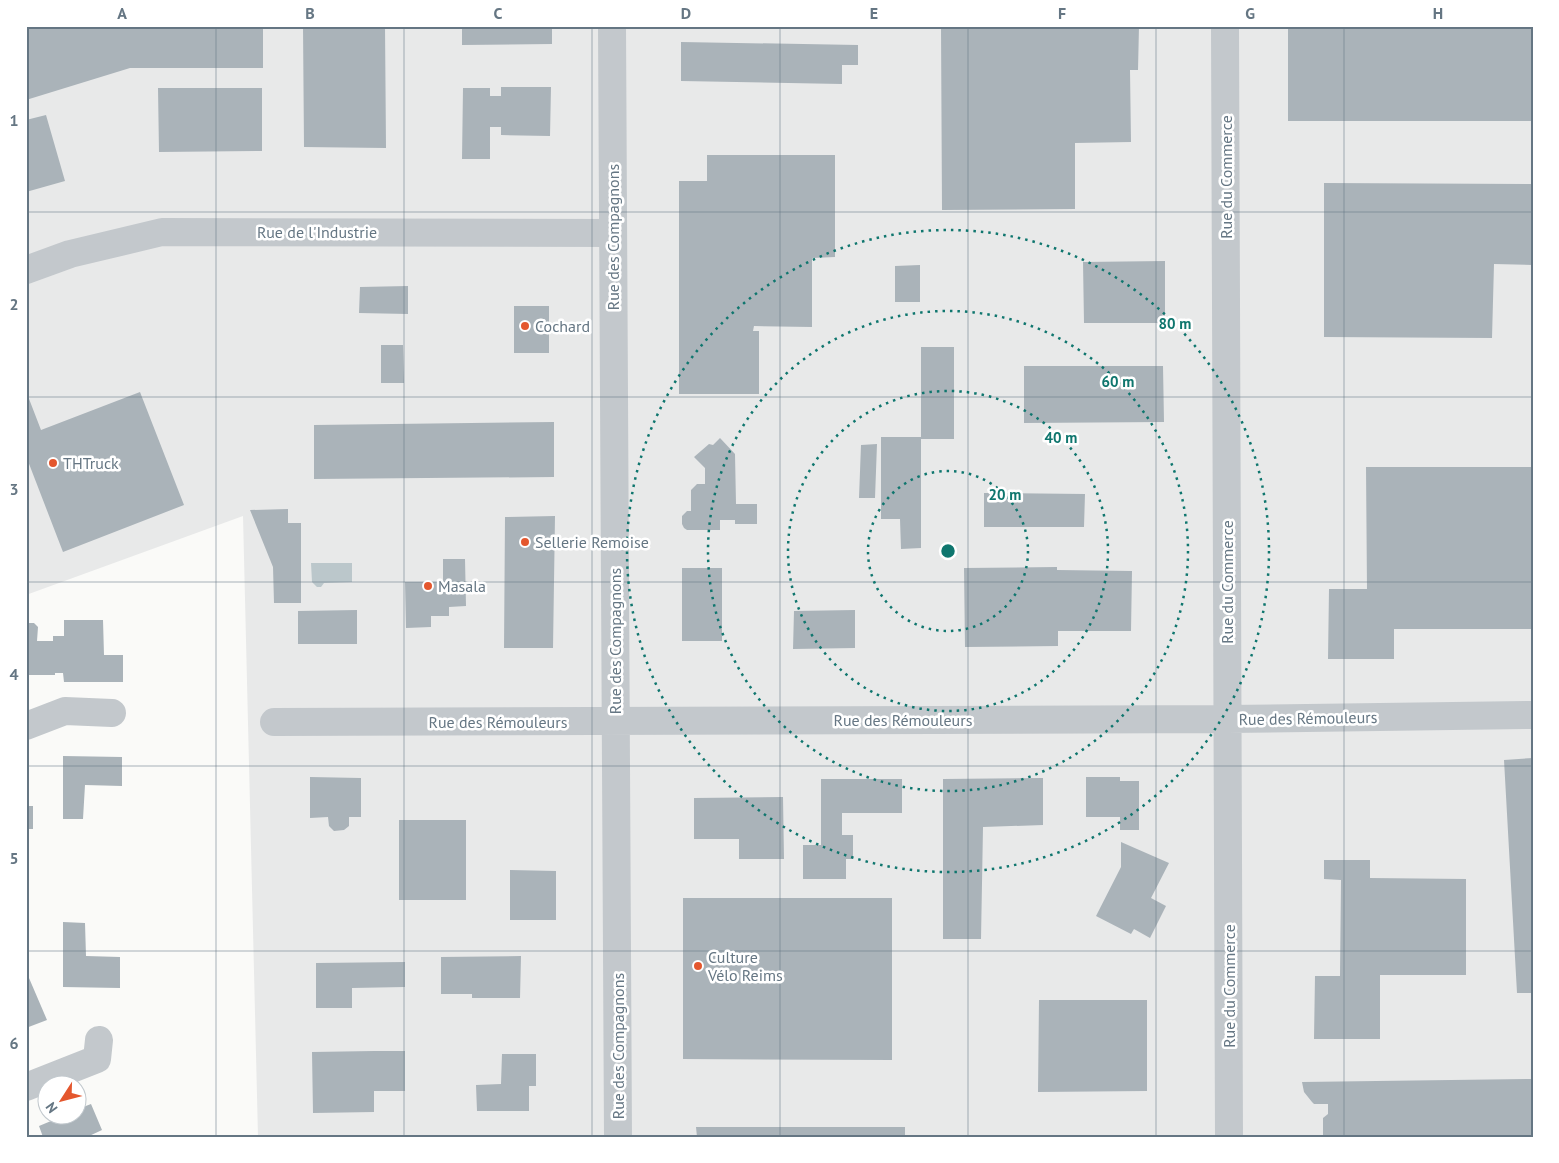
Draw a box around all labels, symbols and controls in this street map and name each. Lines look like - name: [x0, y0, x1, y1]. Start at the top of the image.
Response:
- text: A: [117, 3, 127, 23]
- text: B: [305, 3, 315, 23]
- text: C: [494, 3, 503, 23]
- text: D: [681, 3, 691, 23]
- text: E: [870, 3, 878, 23]
- text: F: [1058, 3, 1066, 23]
- text: G: [1245, 3, 1255, 23]
- text: H: [1433, 3, 1443, 23]
- text: 1: [9, 110, 19, 130]
- street label: Rue du Commerce: [1216, 115, 1236, 239]
- street label: Rue des Compagnons: [603, 164, 623, 310]
- street label: Rue de l'Industrie: [257, 222, 377, 242]
- text: 2: [9, 294, 19, 314]
- text: 80 m: [1159, 314, 1191, 333]
- place label: Cochard: [535, 316, 590, 336]
- marker: Cochard: [519, 320, 531, 332]
- text: 60 m: [1102, 372, 1134, 391]
- text: 40 m: [1045, 428, 1077, 447]
- place label: THTruck: [63, 453, 119, 473]
- marker: THTruck: [47, 457, 59, 469]
- text: 3: [9, 479, 19, 499]
- text: 20 m: [989, 485, 1021, 504]
- street label: Rue du Commerce: [1217, 520, 1237, 644]
- place label: Sellerie Remoise: [535, 532, 649, 552]
- marker: Sellerie Remoise: [519, 536, 531, 548]
- centre of rings: [939, 542, 957, 560]
- street label: Rue des Compagnons: [605, 568, 625, 714]
- place label: Masala: [438, 576, 486, 596]
- marker: Masala: [422, 580, 434, 592]
- text: 4: [9, 664, 19, 684]
- street label: Rue des Rémouleurs: [1238, 707, 1378, 729]
- street label: Rue des Rémouleurs: [834, 710, 973, 730]
- street label: Rue des Rémouleurs: [429, 712, 568, 732]
- text: 5: [9, 848, 19, 868]
- street label: Rue du Commerce: [1219, 924, 1239, 1048]
- place label: Culture Vélo Reims: [707, 947, 783, 985]
- marker: Culture Vélo Reims: [692, 960, 704, 972]
- street label: Rue des Compagnons: [608, 973, 628, 1119]
- text: 6: [9, 1033, 19, 1053]
- north arrow: [38, 1076, 88, 1126]
- text: N: [41, 1099, 61, 1117]

